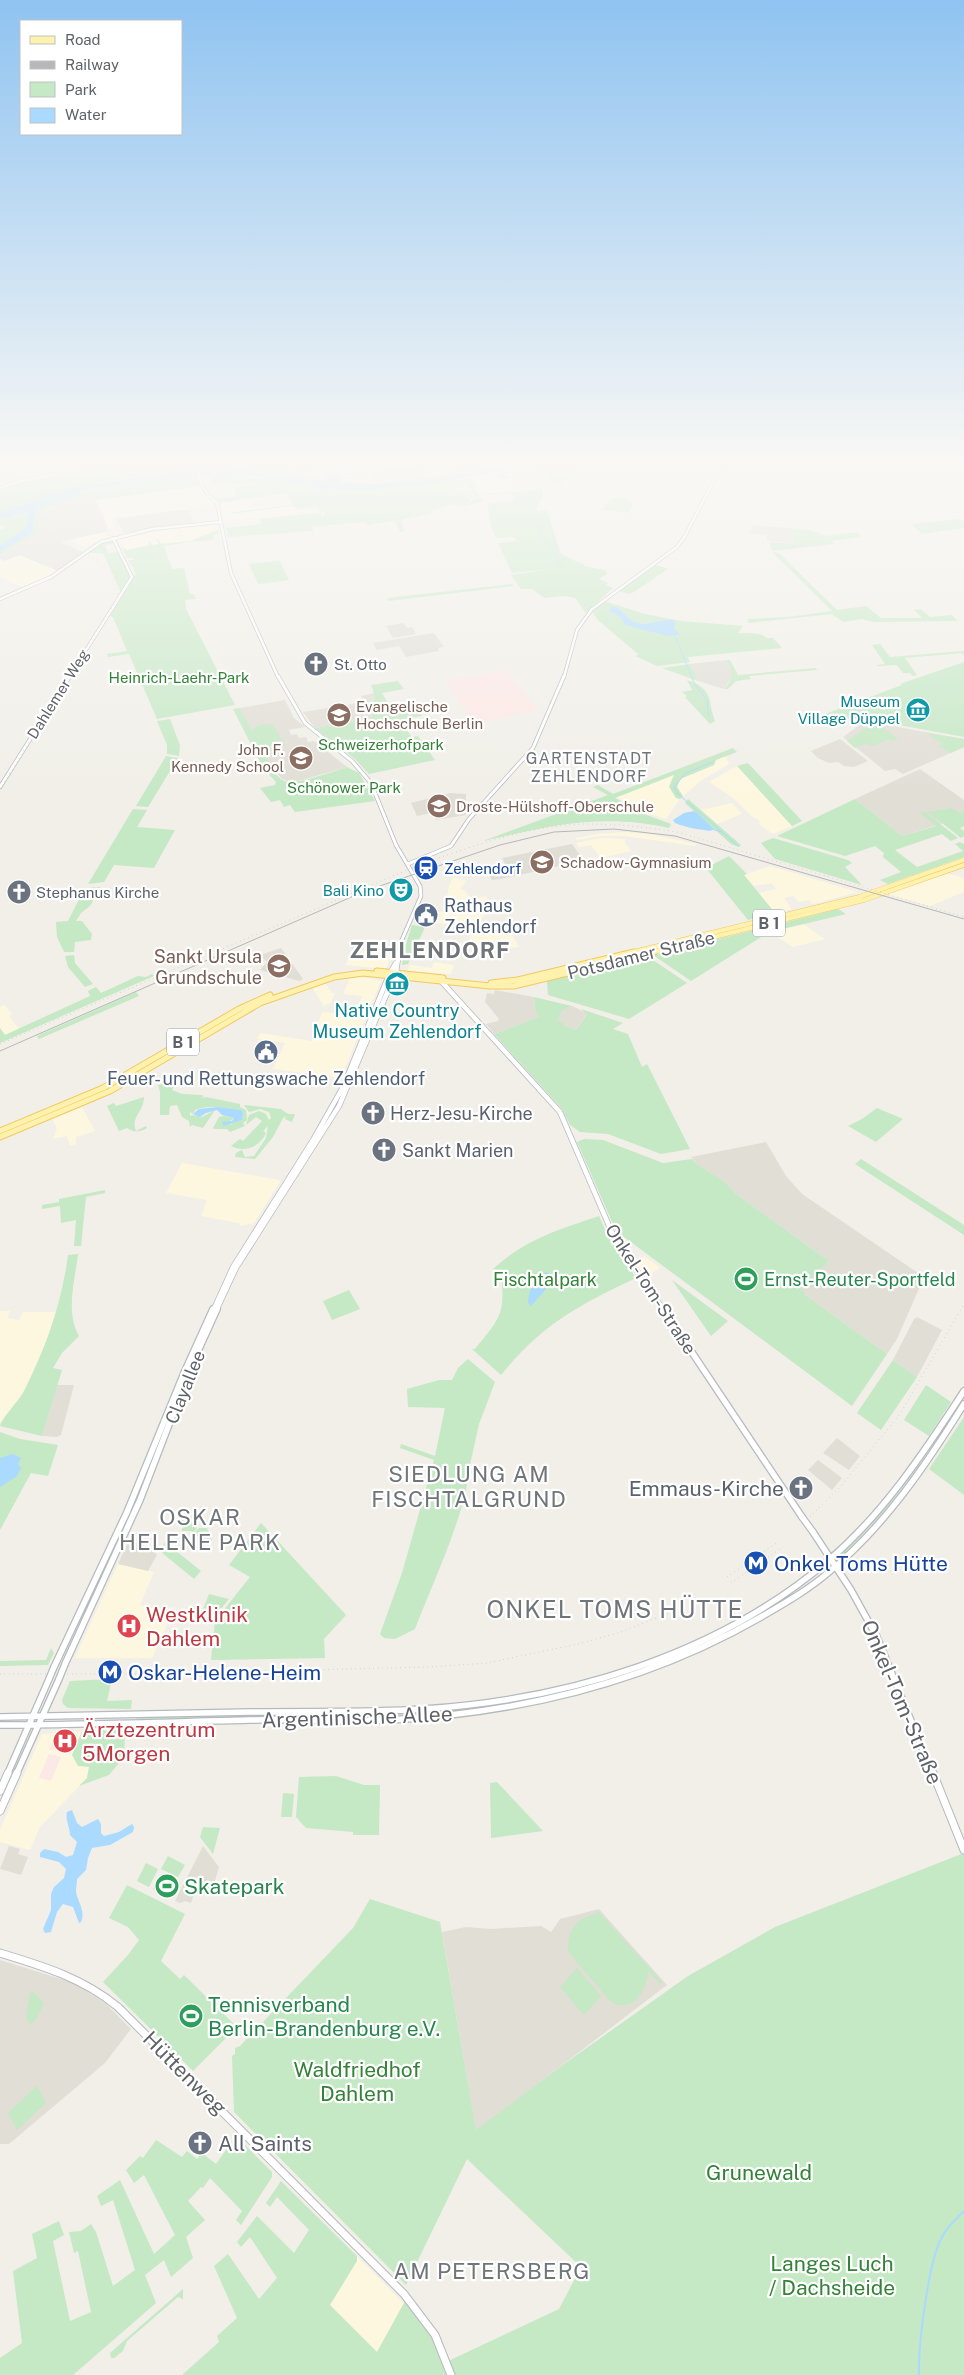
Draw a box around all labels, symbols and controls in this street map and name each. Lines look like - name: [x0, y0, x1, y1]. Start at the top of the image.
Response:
- legend: [20, 20, 182, 135]
- text: Road: [65, 31, 101, 48]
- text: Railway: [65, 56, 119, 73]
- text: Park: [65, 81, 97, 98]
- text: Water: [65, 106, 107, 123]
- street label: Dahlemer Weg: [24, 646, 92, 742]
- church icon: St. Otto: [303, 651, 329, 677]
- place label: St. Otto: [334, 656, 387, 673]
- park label: Heinrich-Laehr-Park: [109, 669, 249, 686]
- place label: Museum Village Düppel: [798, 693, 900, 727]
- museum icon: Museum Village Düppel: [905, 697, 931, 723]
- place label: Evangelische Hochschule Berlin: [356, 698, 483, 732]
- school or university icon: Evangelische Hochschule Berlin: [326, 702, 352, 728]
- park label: Schweizerhofpark: [318, 736, 444, 753]
- place label: John F. Kennedy School: [171, 741, 284, 775]
- school or university icon: John F. Kennedy School: [288, 745, 314, 771]
- district label: GARTENSTADT ZEHLENDORF: [526, 749, 652, 786]
- park label: Schönower Park: [287, 779, 401, 796]
- school or university icon: Droste-Hülshoff-Oberschule: [426, 793, 452, 819]
- place label: Droste-Hülshoff-Oberschule: [456, 798, 654, 815]
- school or university icon: Schadow-Gymnasium: [529, 849, 555, 875]
- place label: Schadow-Gymnasium: [560, 854, 712, 871]
- station icon: Zehlendorf: [413, 855, 439, 881]
- place label: Zehlendorf: [444, 860, 521, 877]
- theatre icon: Bali Kino: [388, 877, 414, 903]
- church icon: Stephanus Kirche: [6, 879, 32, 905]
- place label: Bali Kino: [323, 882, 384, 899]
- place label: Stephanus Kirche: [36, 884, 159, 901]
- place label: Rathaus Zehlendorf: [444, 895, 537, 937]
- public building icon: Rathaus Zehlendorf: [413, 902, 439, 928]
- road number: B 1: [753, 910, 785, 936]
- street label: Potsdamer Straße: [565, 927, 717, 983]
- district label: ZEHLENDORF: [349, 937, 511, 963]
- place label: Sankt Ursula Grundschule: [154, 946, 262, 988]
- school or university icon: Sankt Ursula Grundschule: [266, 953, 292, 979]
- museum icon: Native Country Museum Zehlendorf: [384, 971, 410, 997]
- place label: Native Country Museum Zehlendorf: [313, 1000, 481, 1042]
- road number: B 1: [167, 1028, 199, 1056]
- public building icon: Feuer- und Rettungswache Zehlendorf: [253, 1039, 279, 1065]
- place label: Feuer- und Rettungswache Zehlendorf: [107, 1068, 425, 1089]
- church icon: Herz-Jesu-Kirche: [360, 1100, 386, 1126]
- place label: Herz-Jesu-Kirche: [390, 1103, 533, 1124]
- church icon: Sankt Marien: [371, 1137, 397, 1163]
- place label: Sankt Marien: [402, 1140, 513, 1161]
- street label: Onkel-Tom-Straße: [601, 1220, 701, 1358]
- sports icon: Ernst-Reuter-Sportfeld: [733, 1266, 759, 1292]
- park label: Fischtalpark: [493, 1269, 597, 1290]
- place label: Ernst-Reuter-Sportfeld: [764, 1269, 956, 1290]
- street label: Clayallee: [161, 1347, 209, 1427]
- district label: SIEDLUNG AM FISCHTALGRUND: [371, 1461, 567, 1512]
- church icon: Emmaus-Kirche: [788, 1475, 814, 1501]
- place label: Emmaus-Kirche: [629, 1476, 784, 1501]
- district label: OSKAR HELENE PARK: [119, 1504, 281, 1555]
- metro station icon: Onkel Toms Hütte: [743, 1550, 769, 1576]
- place label: Onkel Toms Hütte: [774, 1551, 948, 1576]
- district label: ONKEL TOMS HÜTTE: [487, 1594, 743, 1623]
- place label: Westklinik Dahlem: [146, 1602, 248, 1651]
- hospital icon: Westklinik Dahlem: [116, 1613, 142, 1639]
- street label: Onkel-Tom-Straße: [856, 1616, 948, 1788]
- metro station icon: Oskar-Helene-Heim: [97, 1659, 123, 1685]
- place label: Oskar-Helene-Heim: [128, 1660, 321, 1685]
- street label: Argentinische Allee: [261, 1701, 453, 1733]
- place label: Ärztezentrum 5Morgen: [82, 1717, 215, 1766]
- hospital icon: Ärztezentrum 5Morgen: [52, 1728, 78, 1754]
- sports icon: Skatepark: [154, 1873, 180, 1899]
- place label: Skatepark: [184, 1874, 285, 1899]
- place label: Tennisverband Berlin-Brandenburg e.V.: [208, 1992, 440, 2041]
- sports icon: Tennisverband Berlin-Brandenburg e.V.: [178, 2003, 204, 2029]
- street label: Hüttenweg: [138, 2026, 232, 2120]
- park label: Waldfriedhof Dahlem: [293, 2057, 421, 2106]
- church icon: All Saints: [187, 2130, 213, 2156]
- place label: All Saints: [218, 2131, 312, 2156]
- park label: Grunewald: [706, 2160, 812, 2185]
- park label: Langes Luch / Dachsheide: [769, 2251, 895, 2300]
- district label: AM PETERSBERG: [394, 2258, 590, 2284]

